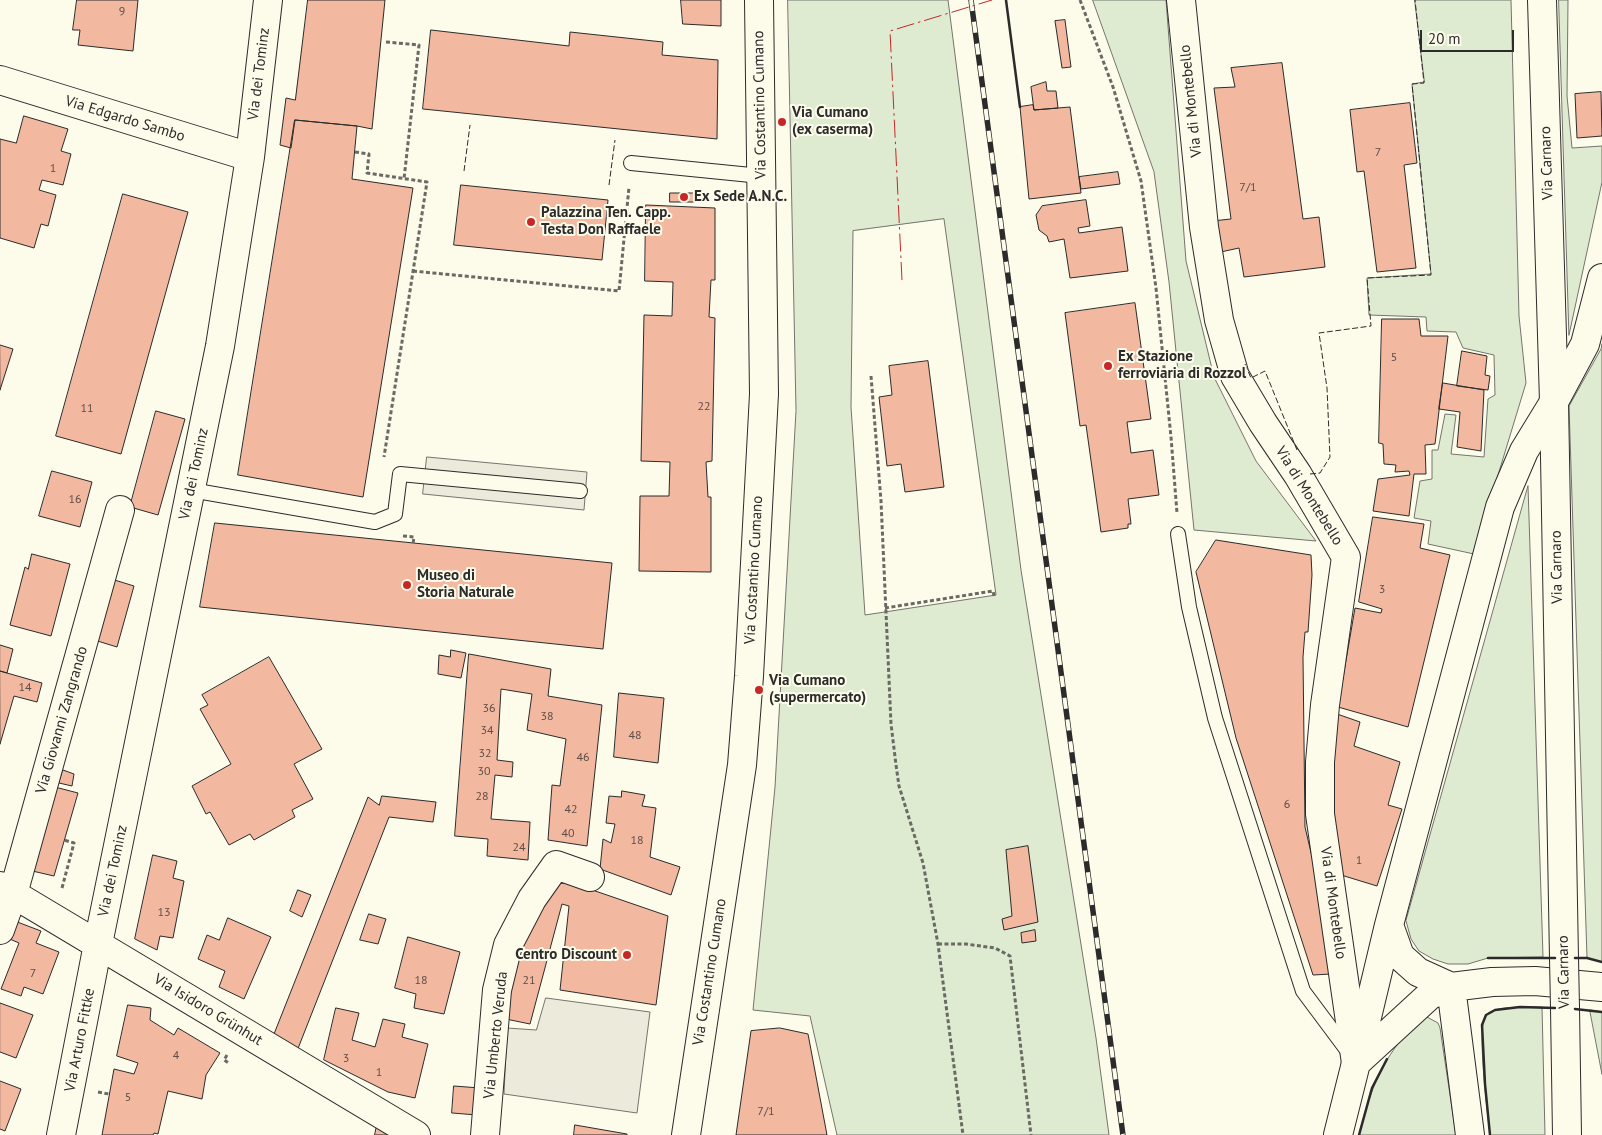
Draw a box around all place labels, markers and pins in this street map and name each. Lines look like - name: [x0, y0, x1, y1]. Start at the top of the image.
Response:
- place label: Via Cumano (ex caserma): [792, 104, 873, 139]
- marker: Via Cumano (ex caserma): [776, 116, 788, 128]
- place label: Ex Sede A.N.C.: [694, 188, 787, 206]
- marker: Ex Sede A.N.C.: [678, 191, 690, 203]
- place label: Palazzina Ten. Capp. Testa Don Raffaele: [541, 204, 671, 239]
- marker: Palazzina Ten. Capp. Testa Don Raffaele: [525, 216, 537, 228]
- place label: Ex Stazione ferroviaria di Rozzol: [1118, 348, 1246, 383]
- marker: Ex Stazione ferroviaria di Rozzol: [1102, 360, 1114, 372]
- place label: Museo di Storia Naturale: [417, 567, 514, 602]
- marker: Museo di Storia Naturale: [401, 579, 413, 591]
- place label: Via Cumano (supermercato): [769, 672, 866, 707]
- marker: Via Cumano (supermercato): [753, 684, 765, 696]
- place label: Centro Discount: [515, 946, 617, 964]
- marker: Centro Discount: [621, 949, 633, 961]

